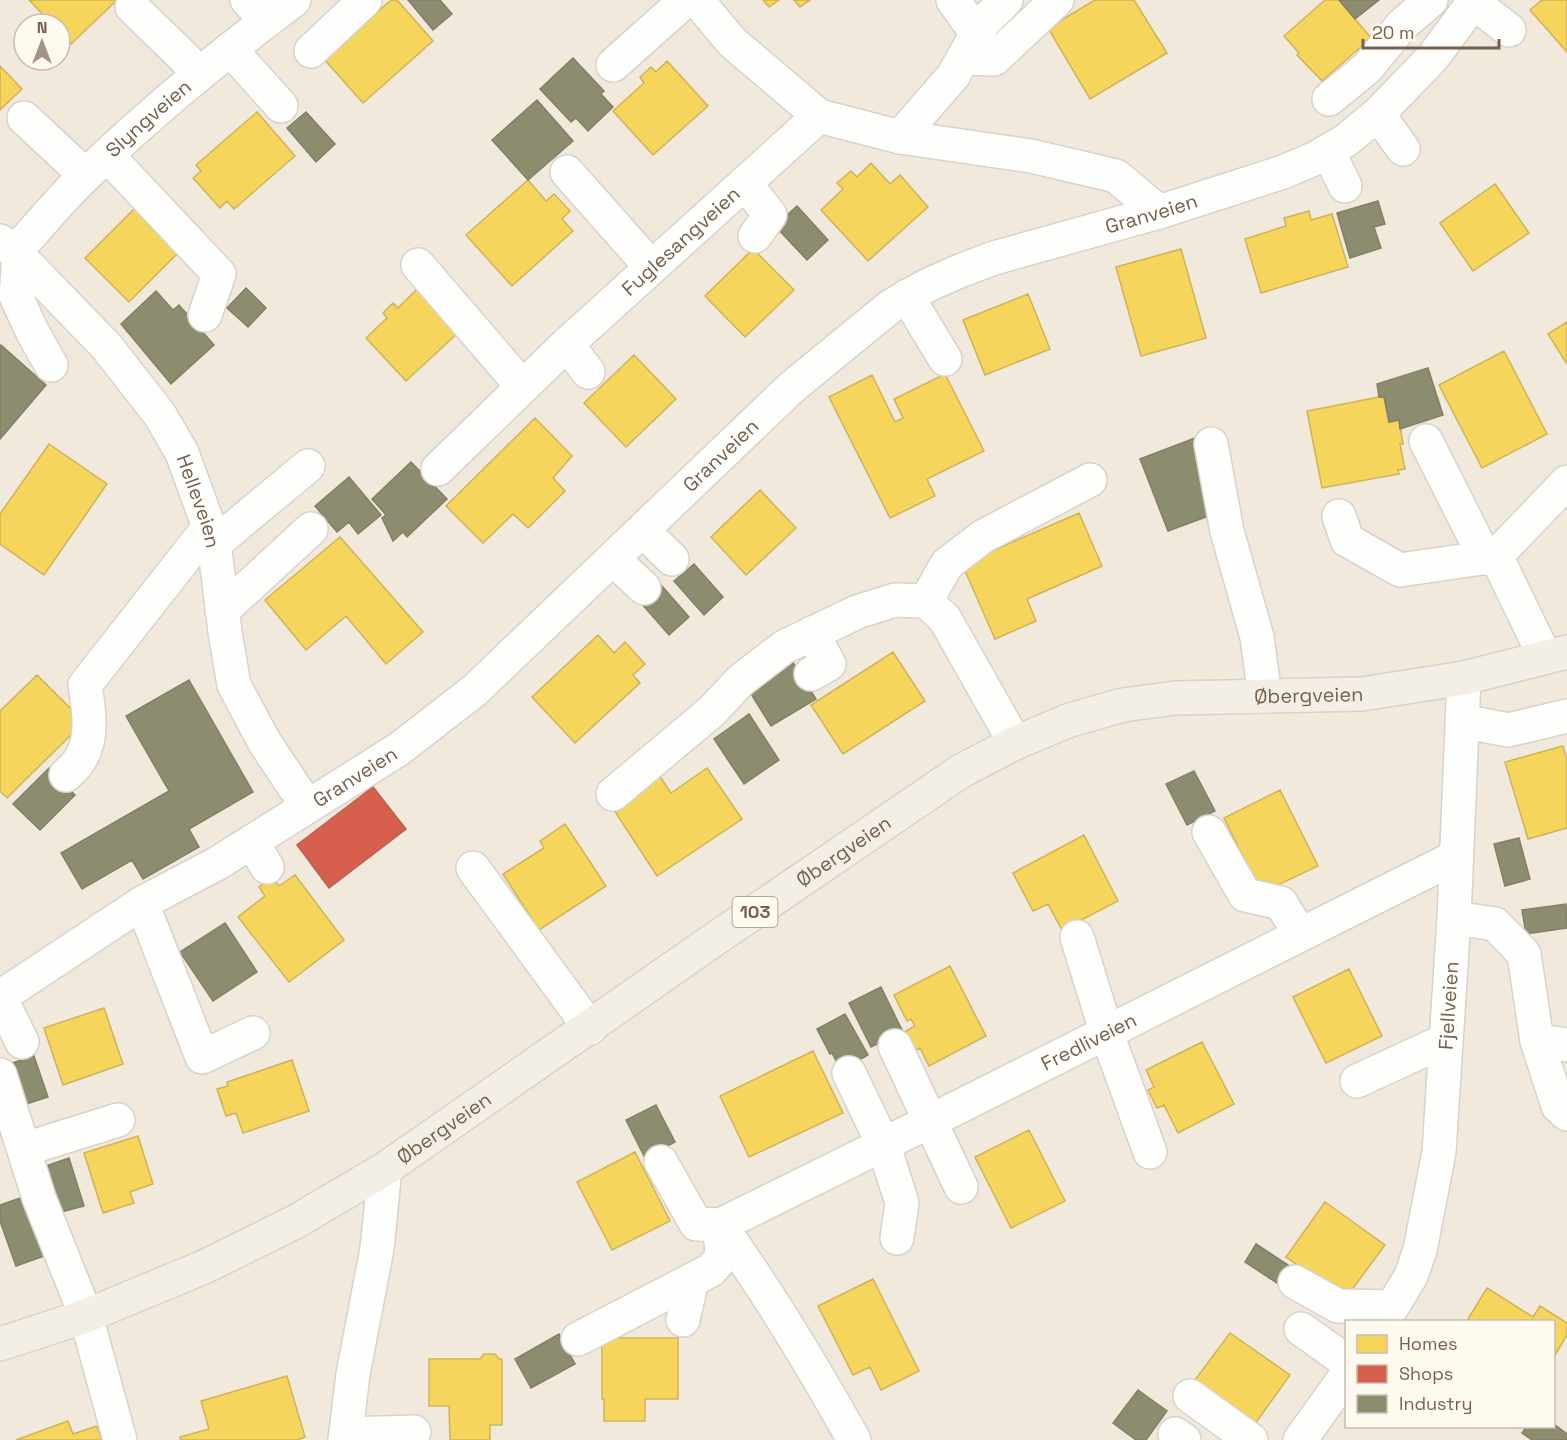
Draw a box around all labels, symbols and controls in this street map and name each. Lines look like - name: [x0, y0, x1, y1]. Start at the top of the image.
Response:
- north arrow: [12, 12, 72, 72]
- scale bar: [1363, 12, 1500, 50]
- text: N: [37, 17, 47, 38]
- text: 20 m: [1372, 21, 1415, 44]
- street label: Slyngveien: [100, 74, 196, 163]
- street label: Fuglesangveien: [616, 181, 745, 301]
- street label: Granveien: [1102, 187, 1201, 239]
- street label: Granveien: [677, 413, 764, 498]
- street label: Helleveien: [171, 451, 226, 550]
- street label: Øbergveien: [1254, 681, 1364, 709]
- street label: Granveien: [308, 740, 402, 813]
- street label: Øbergveien: [791, 810, 896, 893]
- road number: 103: [732, 897, 777, 927]
- street label: Fjellveien: [1433, 960, 1464, 1051]
- street label: Fredliveien: [1037, 1007, 1141, 1077]
- street label: Øbergveien: [392, 1086, 496, 1170]
- legend: [1345, 1320, 1555, 1428]
- text: Homes: [1399, 1332, 1458, 1355]
- text: Shops: [1399, 1362, 1453, 1385]
- text: Industry: [1399, 1392, 1472, 1415]

